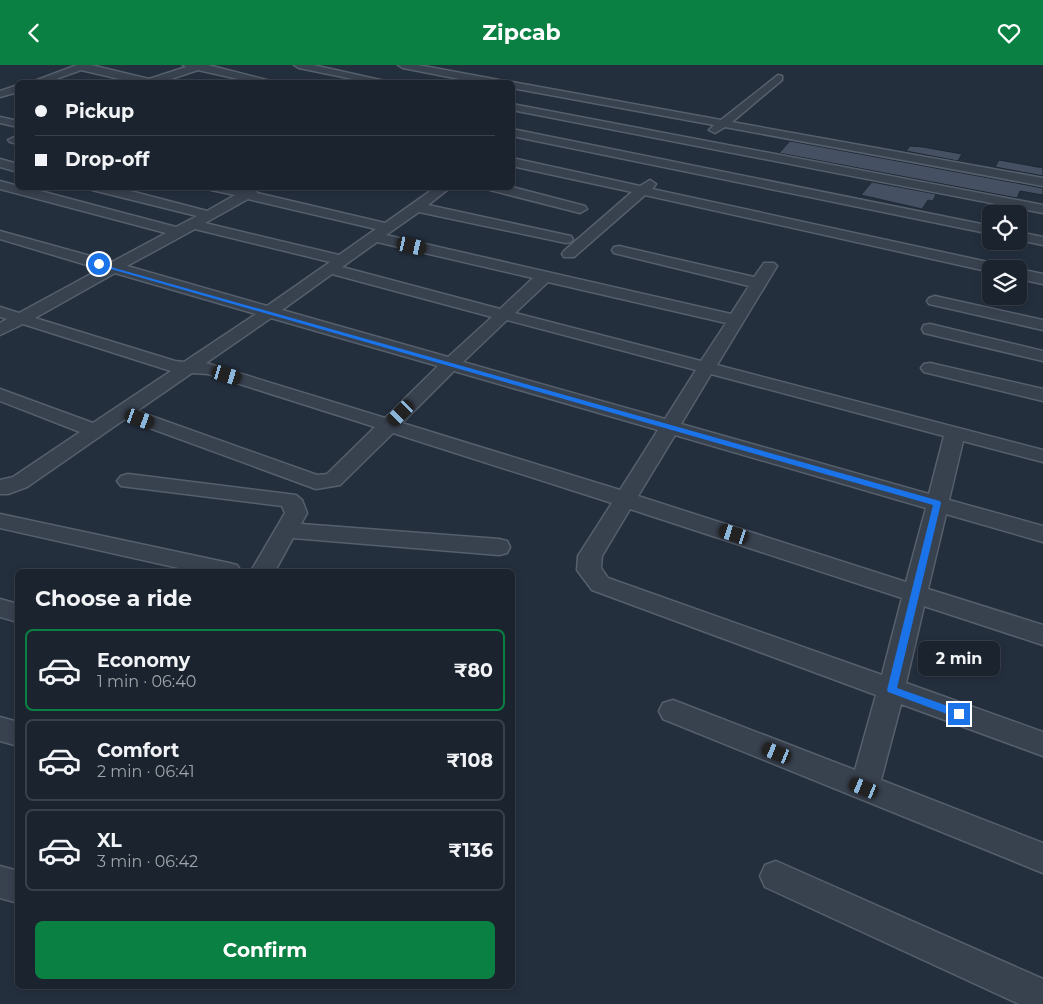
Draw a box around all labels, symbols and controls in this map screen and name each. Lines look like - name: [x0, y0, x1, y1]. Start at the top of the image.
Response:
- icon: back: [20, 19, 48, 47]
- text: Zipcab: [482, 19, 561, 46]
- icon: heart: [995, 19, 1023, 47]
- text: Pickup: [65, 100, 134, 123]
- text: Drop-off: [65, 148, 149, 171]
- map controls: [982, 205, 1027, 305]
- button: locate: [982, 205, 1027, 250]
- car: [395, 235, 428, 257]
- route start: [88, 253, 110, 275]
- button: layers: [982, 260, 1027, 305]
- car: [210, 363, 243, 387]
- car: [385, 397, 416, 429]
- car: [123, 407, 156, 431]
- car: [717, 522, 750, 546]
- text: Choose a ride: [35, 585, 192, 612]
- callout: 2 min: [918, 641, 1000, 677]
- icon: car: [37, 648, 82, 693]
- text: Economy: [97, 649, 190, 672]
- text: 2 min: [936, 649, 982, 668]
- text: ₹80: [454, 659, 493, 682]
- text: 1 min · 06:40: [97, 672, 196, 691]
- route end: [948, 703, 970, 725]
- icon: car: [37, 738, 82, 783]
- text: Comfort: [97, 739, 179, 762]
- car: [760, 740, 793, 766]
- text: ₹108: [446, 749, 493, 772]
- text: 2 min · 06:41: [97, 762, 194, 781]
- car: [847, 775, 880, 801]
- icon: car: [37, 828, 82, 873]
- text: XL: [97, 829, 122, 852]
- text: ₹136: [448, 839, 493, 862]
- text: 3 min · 06:42: [97, 852, 198, 871]
- button: Confirm: [35, 921, 495, 979]

